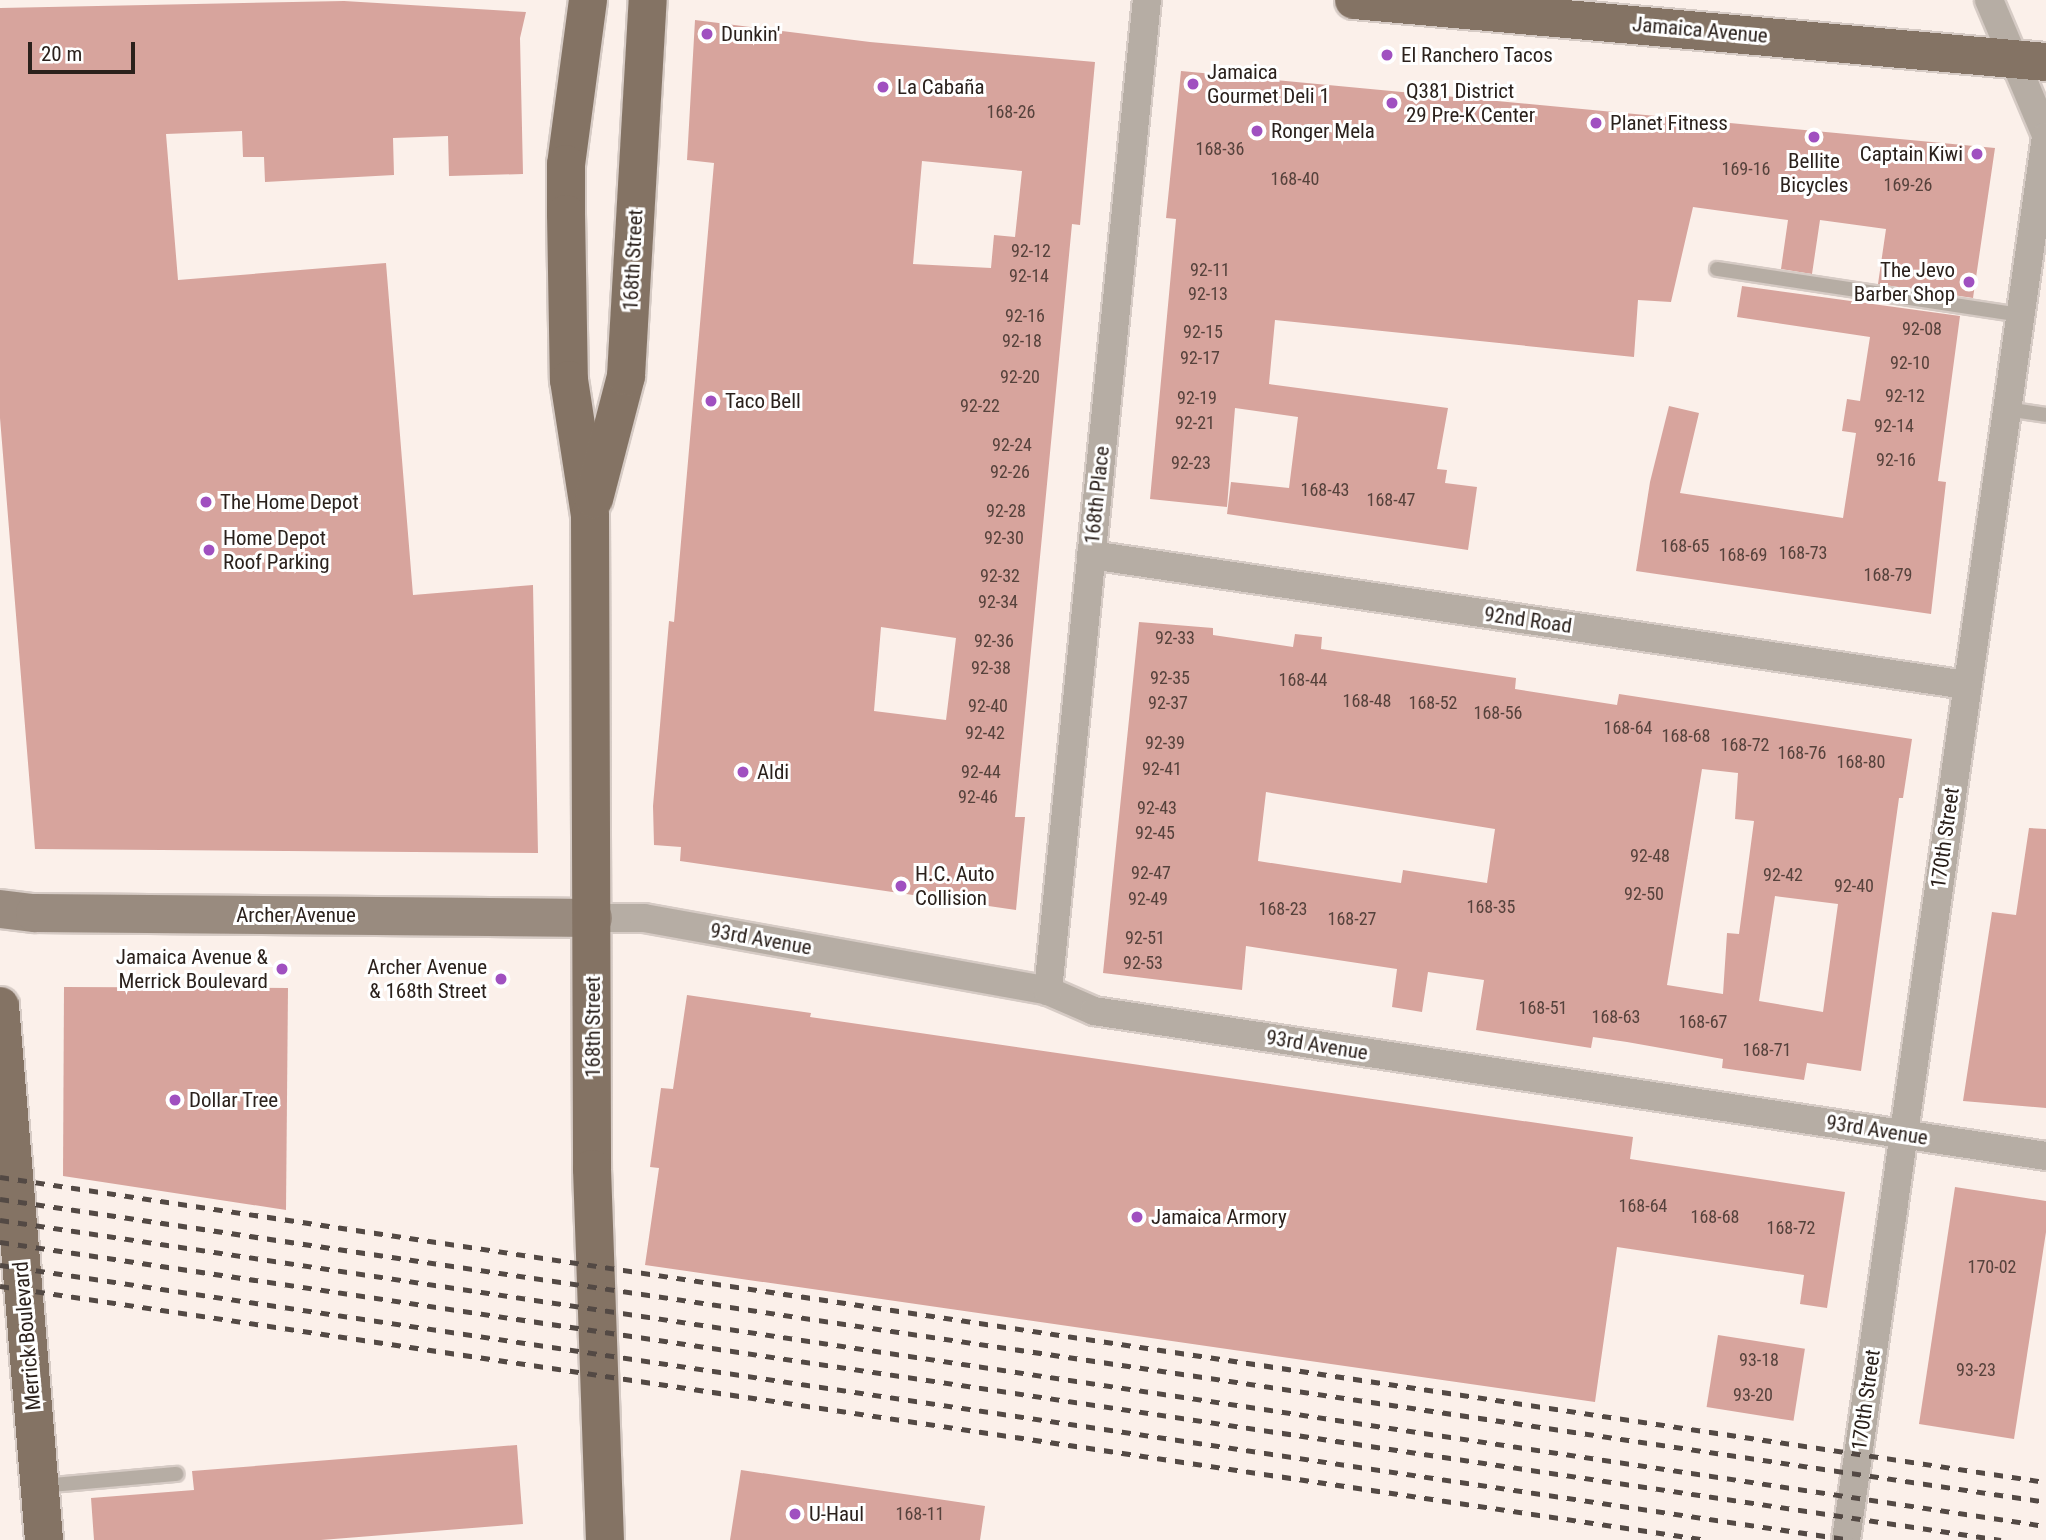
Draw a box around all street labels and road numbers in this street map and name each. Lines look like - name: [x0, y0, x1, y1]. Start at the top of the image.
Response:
- street label: Jamaica Avenue: [1631, 12, 1769, 48]
- street label: 168th Street: [618, 209, 648, 311]
- street label: 168th Place: [1079, 445, 1115, 545]
- street label: 92nd Road: [1483, 601, 1573, 639]
- street label: 170th Street: [1925, 786, 1965, 890]
- street label: Archer Avenue: [236, 902, 356, 928]
- street label: 93rd Avenue: [708, 918, 814, 960]
- street label: 168th Street: [580, 976, 606, 1078]
- street label: 93rd Avenue: [1264, 1025, 1370, 1065]
- street label: 93rd Avenue: [1824, 1110, 1930, 1150]
- street label: Merrick Boulevard: [8, 1260, 46, 1412]
- street label: 170th Street: [1846, 1348, 1886, 1452]

